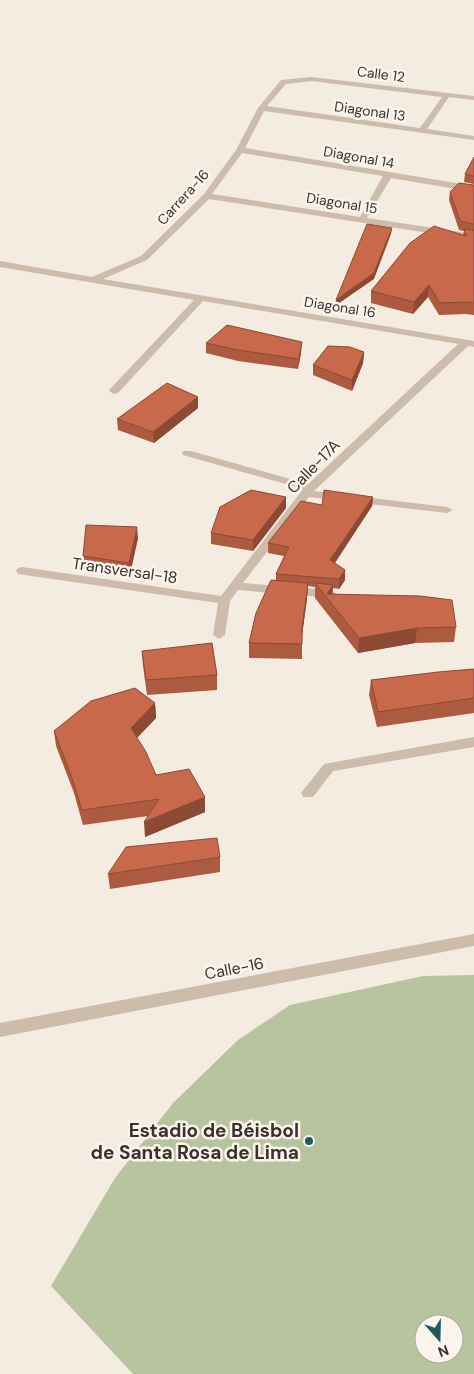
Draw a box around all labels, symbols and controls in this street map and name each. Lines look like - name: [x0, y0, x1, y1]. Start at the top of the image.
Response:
- street label: Calle 12: [356, 62, 406, 86]
- street label: Diagonal 13: [333, 97, 407, 125]
- street label: Diagonal 14: [322, 142, 396, 172]
- street label: Carrera-16: [153, 165, 213, 229]
- street label: Diagonal 15: [305, 188, 379, 218]
- street label: Diagonal 16: [303, 292, 377, 322]
- street label: Calle-17A: [282, 434, 345, 498]
- street label: Transversal-18: [71, 553, 179, 588]
- street label: Calle-16: [203, 952, 266, 985]
- place label: Estadio de Béisbol de Santa Rosa de Lima: [91, 1118, 299, 1165]
- marker: Estadio de Béisbol de Santa Rosa de Lima: [303, 1135, 315, 1147]
- north arrow: [414, 1314, 464, 1364]
- text: N: [436, 1341, 451, 1361]

